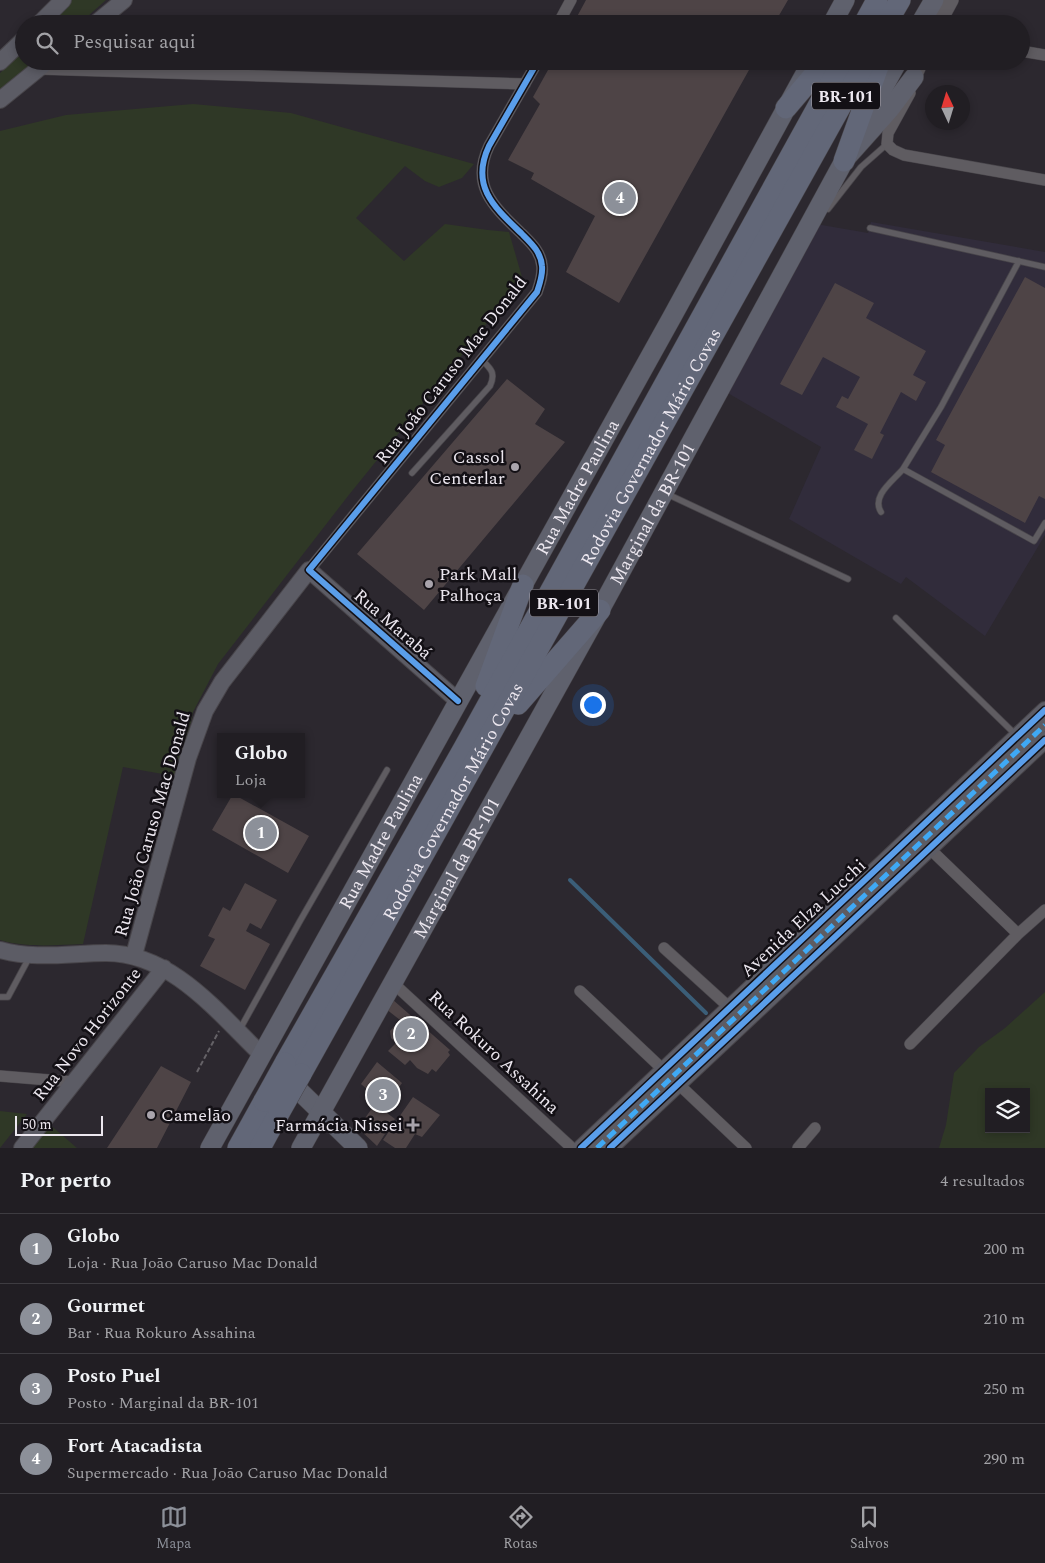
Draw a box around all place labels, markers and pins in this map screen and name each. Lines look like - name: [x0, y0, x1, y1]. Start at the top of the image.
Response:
- pin: 4: [604, 179, 636, 217]
- place label: Cassol Centerlar: [429, 444, 505, 492]
- marker: Cassol Centerlar: [509, 461, 521, 473]
- place label: Park Mall Palhoça: [439, 561, 517, 609]
- marker: Park Mall Palhoça: [423, 578, 435, 590]
- pin: 1: [245, 814, 277, 852]
- pin: 2: [395, 1015, 427, 1053]
- pin: 3: [367, 1076, 399, 1114]
- place label: Camelão: [161, 1102, 231, 1129]
- marker: Camelão: [145, 1109, 157, 1121]
- place label: Farmácia Nissei: [275, 1112, 403, 1139]
- marker: Farmácia Nissei: [407, 1119, 419, 1131]

